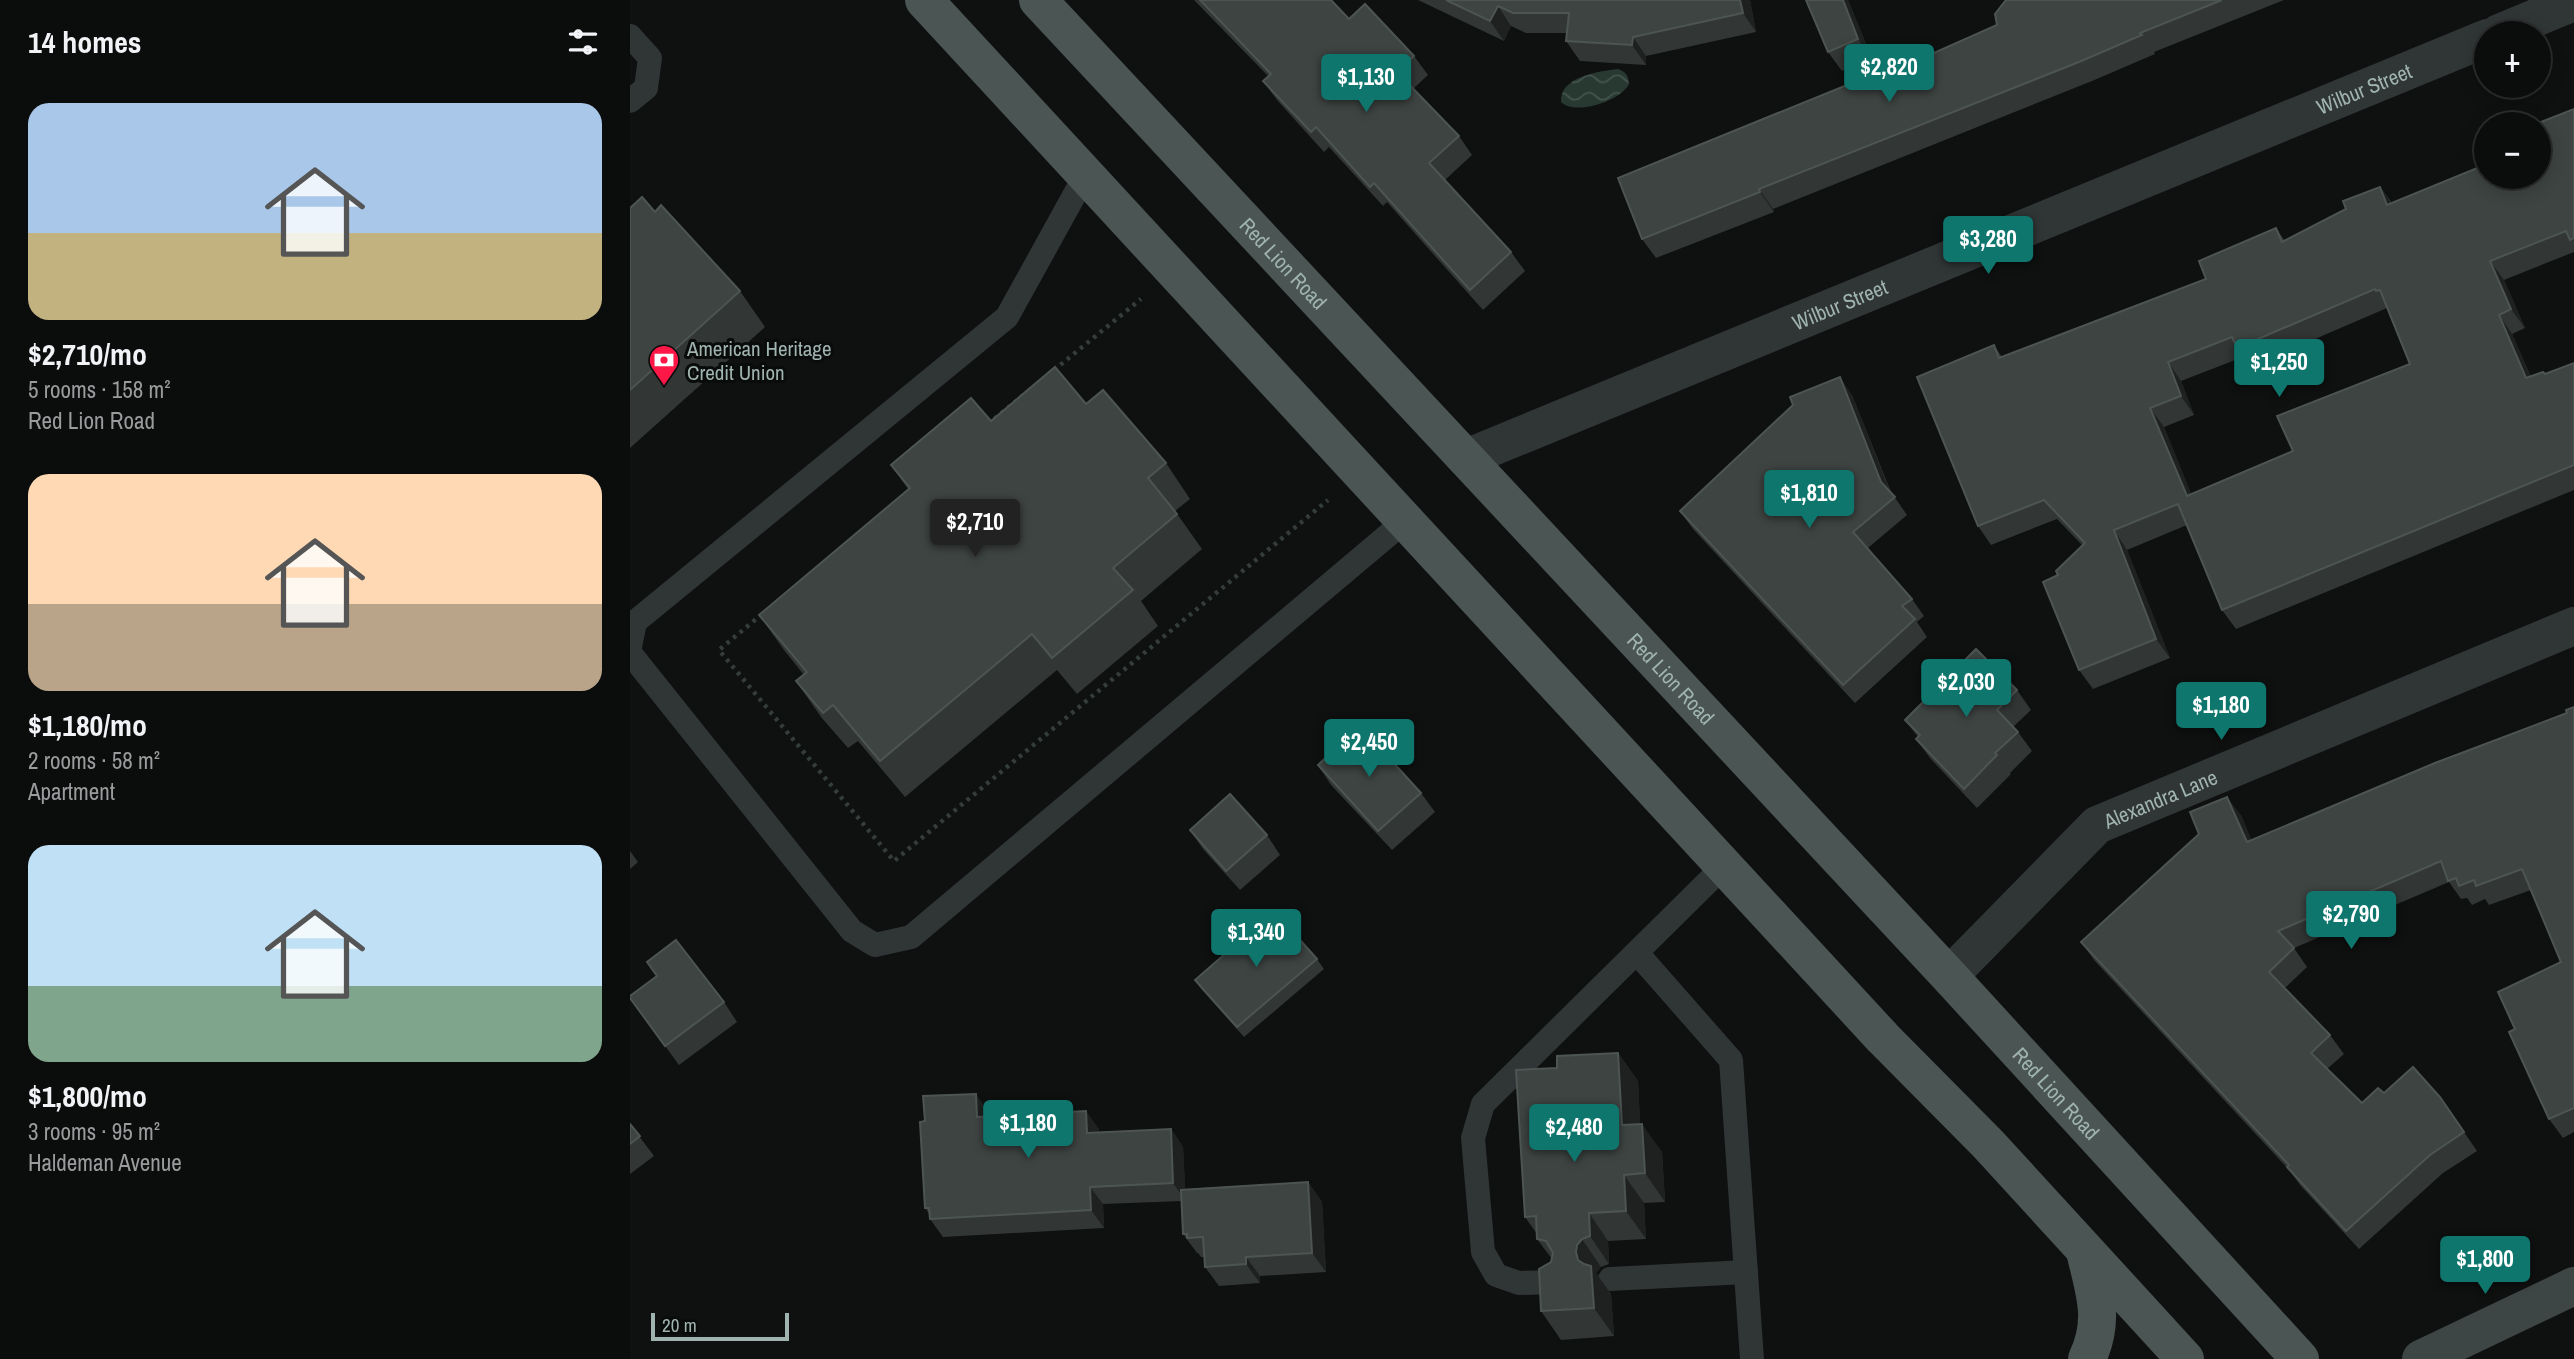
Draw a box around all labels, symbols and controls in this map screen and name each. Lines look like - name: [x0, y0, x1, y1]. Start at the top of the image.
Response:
- map controls: [2474, 21, 2551, 189]
- button: +: [2474, 21, 2551, 98]
- text: 14 homes: [28, 22, 142, 62]
- icon: filters: [564, 23, 602, 61]
- pin: $2,820: [1832, 44, 1946, 104]
- text: $2,820: [1860, 51, 1918, 82]
- pin: $1,130: [1309, 54, 1423, 114]
- street label: Wilbur Street: [2312, 56, 2416, 121]
- text: $1,130: [1337, 61, 1395, 92]
- button: −: [2474, 112, 2551, 189]
- icon: home: [252, 149, 378, 275]
- street label: Red Lion Road: [1234, 211, 1334, 315]
- pin: $3,280: [1931, 216, 2045, 276]
- text: $3,280: [1959, 223, 2017, 254]
- street label: Wilbur Street: [1788, 272, 1892, 337]
- text: $2,710/mo: [28, 334, 147, 374]
- place label: American Heritage Credit Union: [686, 334, 832, 387]
- pin: $1,250: [2222, 340, 2336, 399]
- bank icon: American Heritage Credit Union: [647, 343, 681, 387]
- text: $1,250: [2250, 346, 2308, 377]
- text: 5 rooms · 158 m²: [28, 374, 171, 405]
- text: Red Lion Road: [28, 405, 155, 436]
- pin: $1,810: [1752, 470, 1866, 530]
- text: $1,810: [1780, 477, 1838, 508]
- pin: $2,710: [918, 500, 1032, 559]
- text: $2,710: [946, 506, 1004, 537]
- icon: home: [252, 520, 378, 646]
- street label: Red Lion Road: [1621, 626, 1721, 731]
- pin: $2,030: [1909, 660, 2023, 719]
- text: $2,030: [1937, 666, 1995, 697]
- pin: $1,180: [2164, 682, 2278, 742]
- text: $1,180: [2192, 689, 2250, 720]
- text: $1,180/mo: [28, 705, 147, 745]
- pin: $2,450: [1312, 720, 1426, 779]
- text: $2,450: [1340, 726, 1398, 757]
- text: 2 rooms · 58 m²: [28, 745, 160, 776]
- street label: Alexandra Lane: [2098, 762, 2222, 836]
- text: Apartment: [28, 776, 115, 807]
- icon: home: [252, 891, 378, 1017]
- pin: $2,790: [2294, 892, 2408, 951]
- text: $2,790: [2322, 898, 2380, 929]
- pin: $1,340: [1199, 909, 1313, 969]
- text: $1,340: [1227, 916, 1285, 947]
- street label: Red Lion Road: [2007, 1041, 2106, 1146]
- text: $1,800/mo: [28, 1076, 147, 1116]
- pin: $1,180: [971, 1100, 1085, 1160]
- pin: $2,480: [1517, 1104, 1631, 1164]
- text: $1,180: [999, 1107, 1057, 1138]
- text: $2,480: [1545, 1111, 1603, 1142]
- text: 3 rooms · 95 m²: [28, 1116, 160, 1147]
- text: Haldeman Avenue: [28, 1147, 182, 1178]
- pin: $1,800: [2428, 1236, 2542, 1296]
- text: $1,800: [2456, 1243, 2514, 1274]
- scale bar: [651, 1310, 789, 1342]
- text: 20 m: [662, 1312, 697, 1338]

